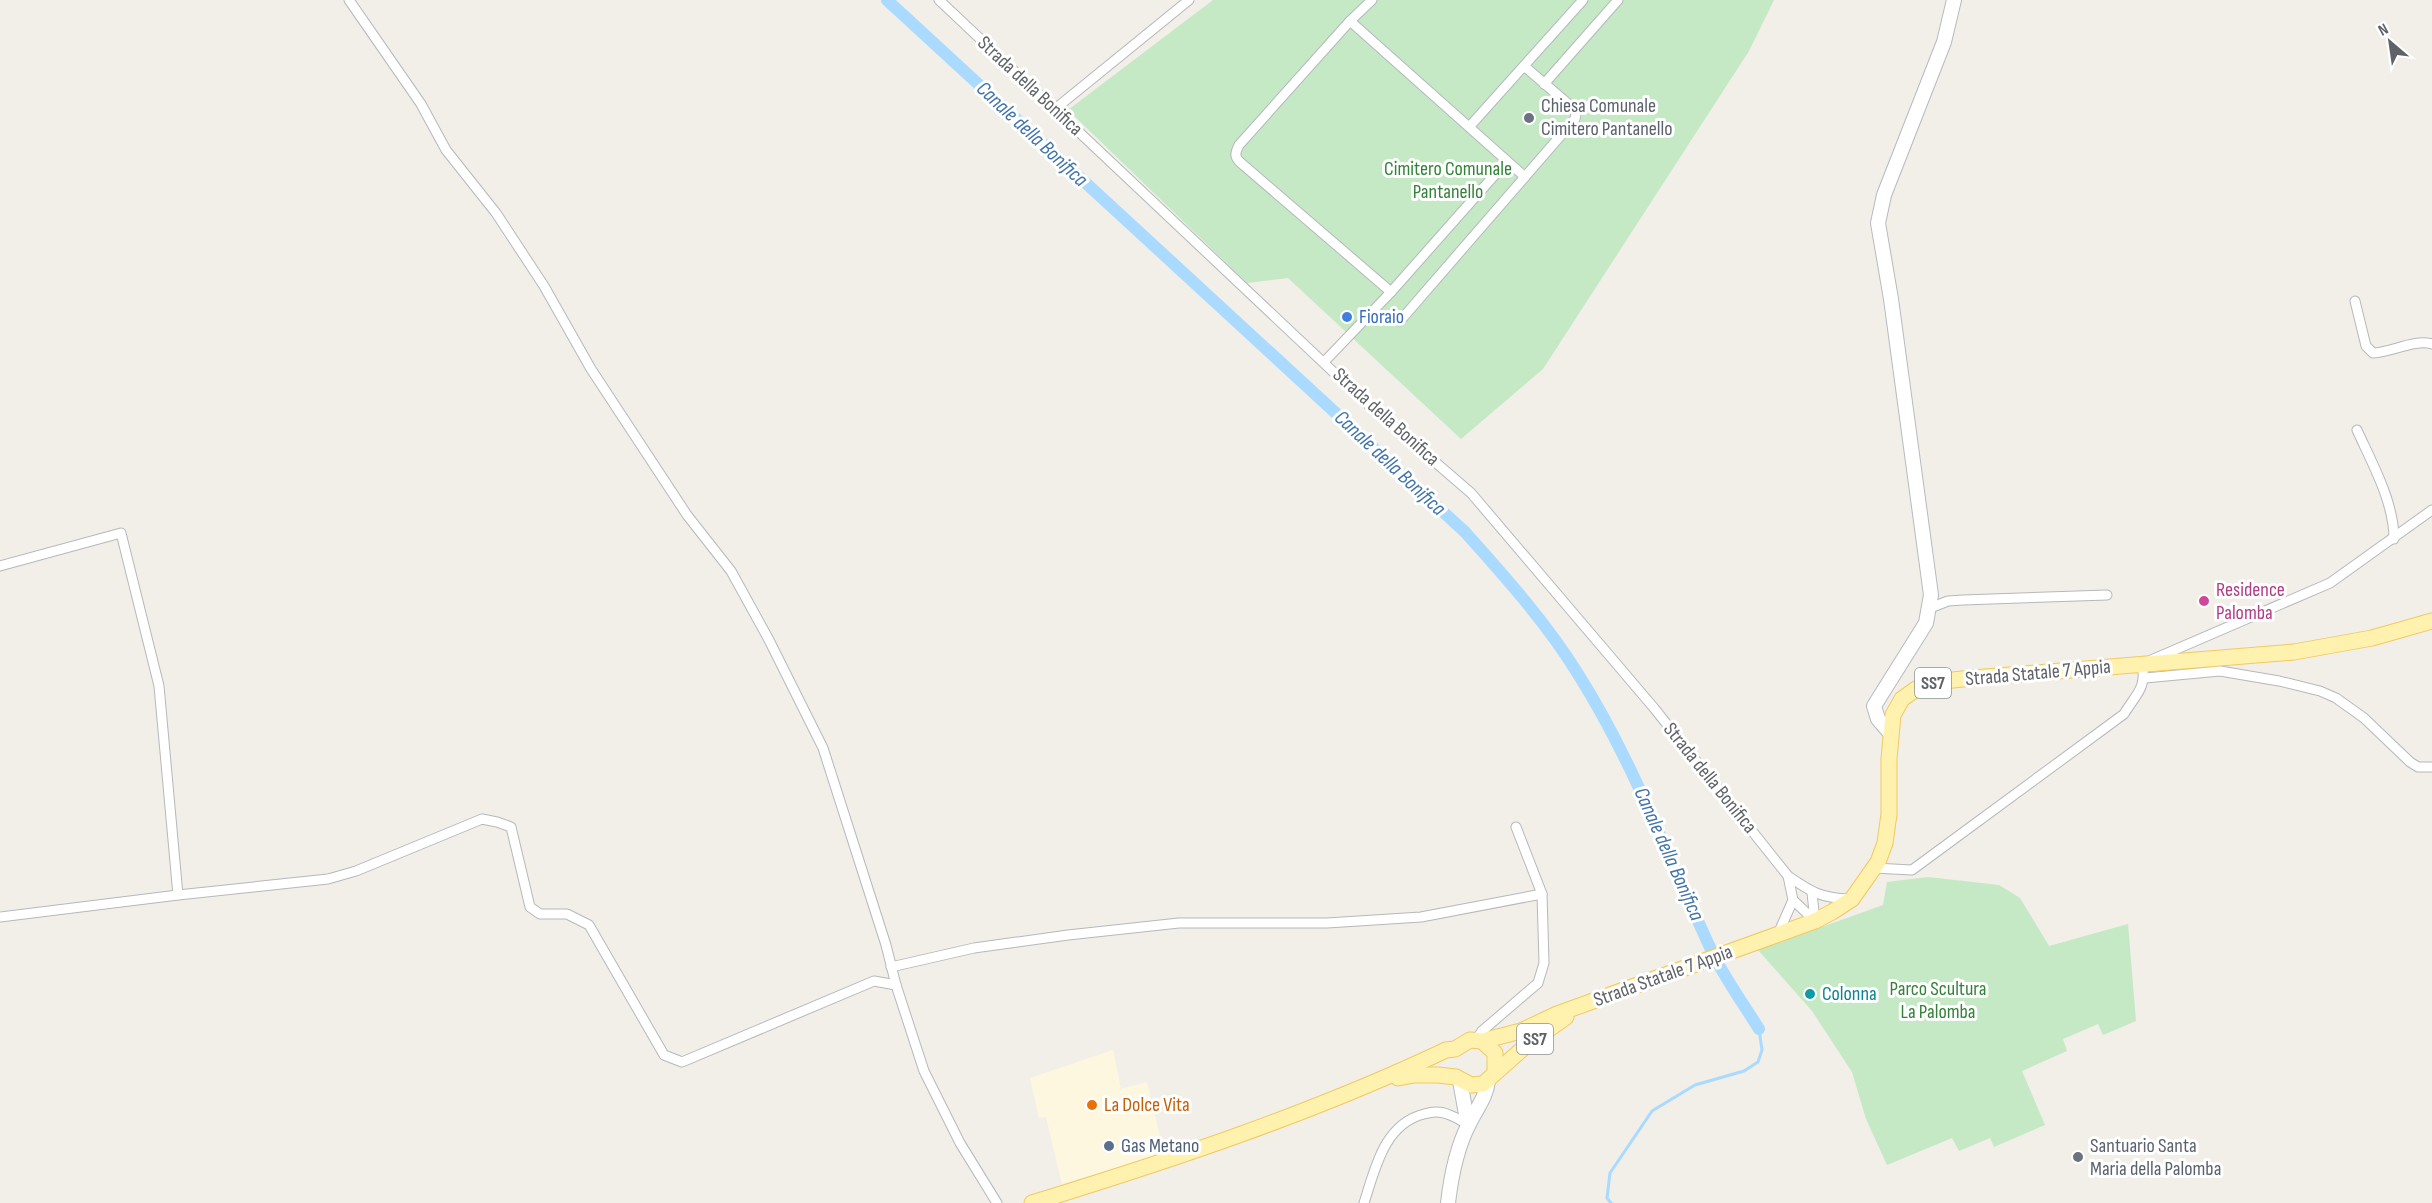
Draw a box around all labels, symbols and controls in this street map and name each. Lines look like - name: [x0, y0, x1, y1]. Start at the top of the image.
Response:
- north arrow: [2360, 12, 2420, 72]
- text: N: [2375, 20, 2392, 41]
- street label: Strada della Bonifica: [972, 31, 1088, 141]
- water label: Canale della Bonifica: [971, 76, 1093, 192]
- place label: Chiesa Comunale Cimitero Pantanello: [1541, 94, 1672, 141]
- marker: Chiesa Comunale Cimitero Pantanello: [1522, 111, 1536, 125]
- park label: Cimitero Comunale Pantanello: [1384, 157, 1512, 204]
- place label: Fioraio: [1359, 305, 1404, 329]
- marker: Fioraio: [1340, 310, 1354, 324]
- street label: Strada della Bonifica: [1328, 363, 1444, 471]
- water label: Canale della Bonifica: [1329, 405, 1451, 521]
- place label: Residence Palomba: [2216, 578, 2285, 625]
- marker: Residence Palomba: [2197, 594, 2211, 608]
- street label: Strada Statale 7 Appia: [1964, 655, 2112, 691]
- road number: SS7: [1915, 668, 1951, 698]
- street label: Strada della Bonifica: [1658, 718, 1762, 838]
- water label: Canale della Bonifica: [1628, 784, 1710, 925]
- street label: Strada Statale 7 Appia: [1590, 940, 1736, 1012]
- park label: Parco Scultura La Palomba: [1890, 977, 1986, 1024]
- place label: Colonna: [1822, 982, 1877, 1006]
- marker: Colonna: [1803, 987, 1817, 1001]
- road number: SS7: [1517, 1024, 1553, 1054]
- place label: La Dolce Vita: [1104, 1093, 1190, 1117]
- marker: La Dolce Vita: [1085, 1098, 1099, 1112]
- place label: Gas Metano: [1121, 1134, 1199, 1158]
- place label: Santuario Santa Maria della Palomba: [2090, 1134, 2221, 1181]
- marker: Gas Metano: [1102, 1139, 1116, 1153]
- marker: Santuario Santa Maria della Palomba: [2071, 1150, 2085, 1164]

